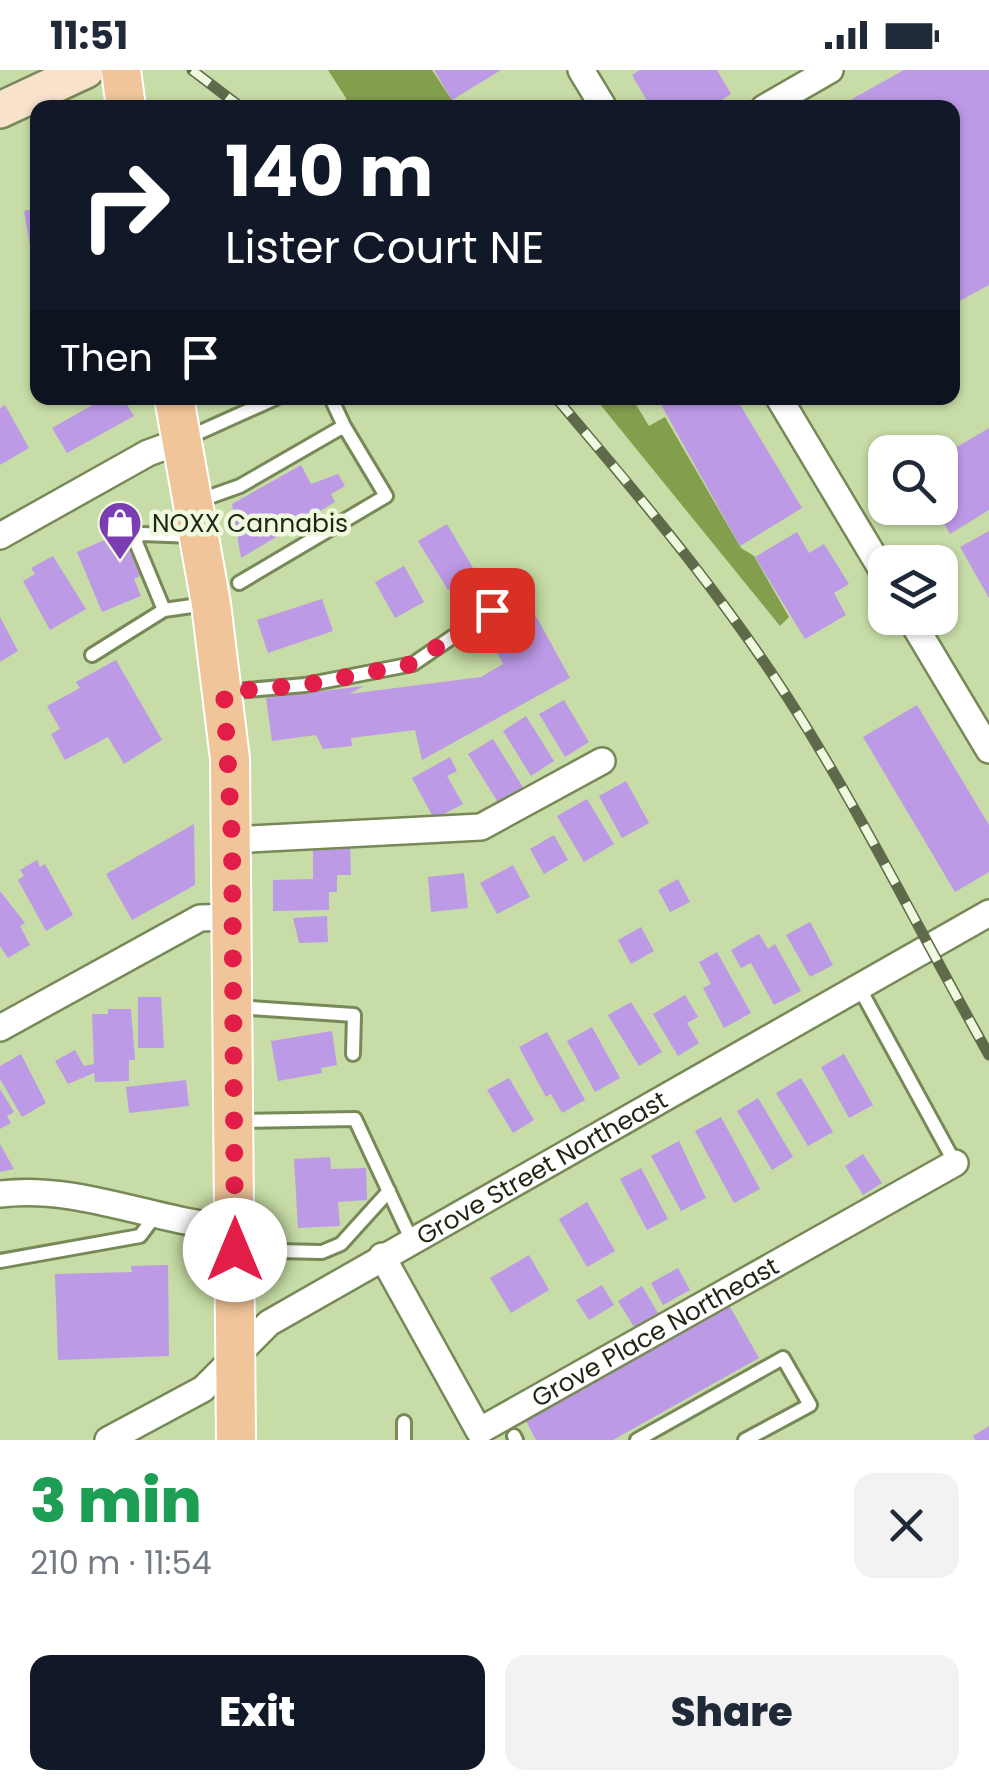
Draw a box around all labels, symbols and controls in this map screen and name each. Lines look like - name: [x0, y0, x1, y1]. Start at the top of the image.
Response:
- text: 11:51: [50, 9, 128, 62]
- text: 140 m: [225, 122, 433, 221]
- icon: right: [60, 140, 190, 270]
- text: Lister Court NE: [225, 216, 544, 279]
- icon: arrive: [173, 330, 228, 385]
- text: Then: [60, 331, 153, 384]
- map controls: [868, 435, 958, 635]
- button: search: [868, 435, 958, 525]
- shop icon: NOXX Cannabis: [97, 500, 143, 561]
- place label: NOXX Cannabis: [152, 506, 348, 541]
- button: layers: [868, 545, 958, 635]
- pin: [450, 568, 535, 653]
- icon: arrive: [465, 583, 520, 638]
- street label: Grove Street Northeast: [410, 1083, 674, 1254]
- position arrow: [183, 1198, 287, 1302]
- street label: Grove Place Northeast: [525, 1249, 785, 1416]
- text: 3 min: [30, 1459, 202, 1543]
- button: close: [854, 1473, 959, 1578]
- text: 210 m · 11:54: [30, 1540, 212, 1585]
- button: Exit: [30, 1655, 485, 1770]
- button: Share: [505, 1655, 959, 1770]

